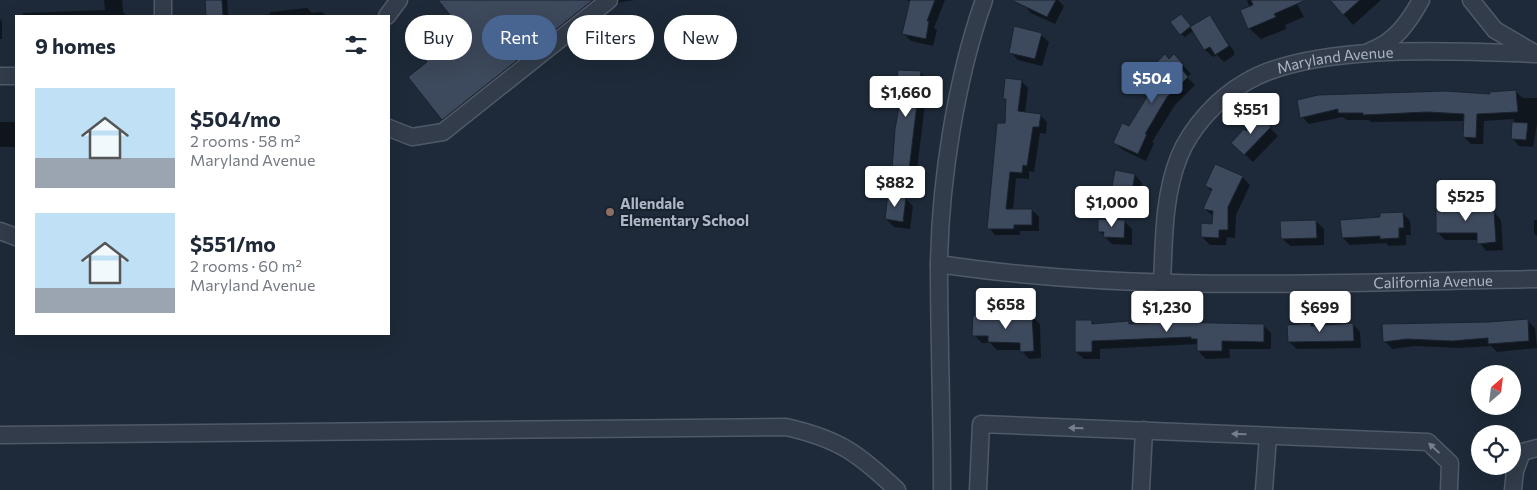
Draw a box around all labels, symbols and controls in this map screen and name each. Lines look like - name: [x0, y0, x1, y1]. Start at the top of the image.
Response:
- chip: Buy: [405, 15, 472, 60]
- chip: Rent: [482, 15, 557, 60]
- chip: Filters: [567, 15, 654, 60]
- chip: New: [664, 15, 737, 60]
- icon: filters: [342, 31, 370, 59]
- text: 9 homes: [35, 33, 116, 58]
- street label: Maryland Avenue: [1275, 43, 1394, 77]
- pin: $504: [1122, 62, 1182, 104]
- text: $504: [1133, 68, 1171, 87]
- pin: $1,660: [865, 76, 947, 118]
- text: $1,660: [881, 82, 931, 101]
- pin: $551: [1221, 92, 1281, 135]
- text: $551: [1233, 99, 1269, 118]
- text: $504/mo: [190, 106, 281, 131]
- icon: home: [75, 108, 135, 168]
- text: 2 rooms · 58 m²: [190, 131, 301, 150]
- text: Maryland Avenue: [190, 150, 315, 169]
- pin: $882: [865, 166, 925, 208]
- text: $882: [876, 172, 914, 191]
- pin: $525: [1436, 180, 1496, 222]
- pin: $1,000: [1071, 186, 1153, 228]
- text: $525: [1448, 186, 1484, 205]
- text: $1,000: [1086, 192, 1138, 211]
- place label: Allendale Elementary School: [620, 194, 749, 229]
- marker: Allendale Elementary School: [604, 206, 616, 218]
- text: $551/mo: [190, 231, 276, 256]
- icon: home: [75, 233, 135, 293]
- text: 2 rooms · 60 m²: [190, 256, 302, 275]
- street label: California Avenue: [1373, 271, 1493, 291]
- text: Maryland Avenue: [190, 275, 315, 294]
- pin: $658: [976, 288, 1036, 330]
- pin: $1,230: [1126, 290, 1208, 333]
- pin: $699: [1290, 290, 1350, 333]
- text: $658: [987, 294, 1025, 313]
- text: $1,230: [1142, 297, 1192, 316]
- text: $699: [1301, 297, 1339, 316]
- north arrow: [1471, 365, 1521, 415]
- map controls: [1471, 365, 1521, 475]
- one-way arrow: [1068, 423, 1084, 431]
- button: locate: [1471, 425, 1521, 475]
- one-way arrow: [1231, 430, 1247, 438]
- one-way arrow: [1428, 442, 1440, 454]

